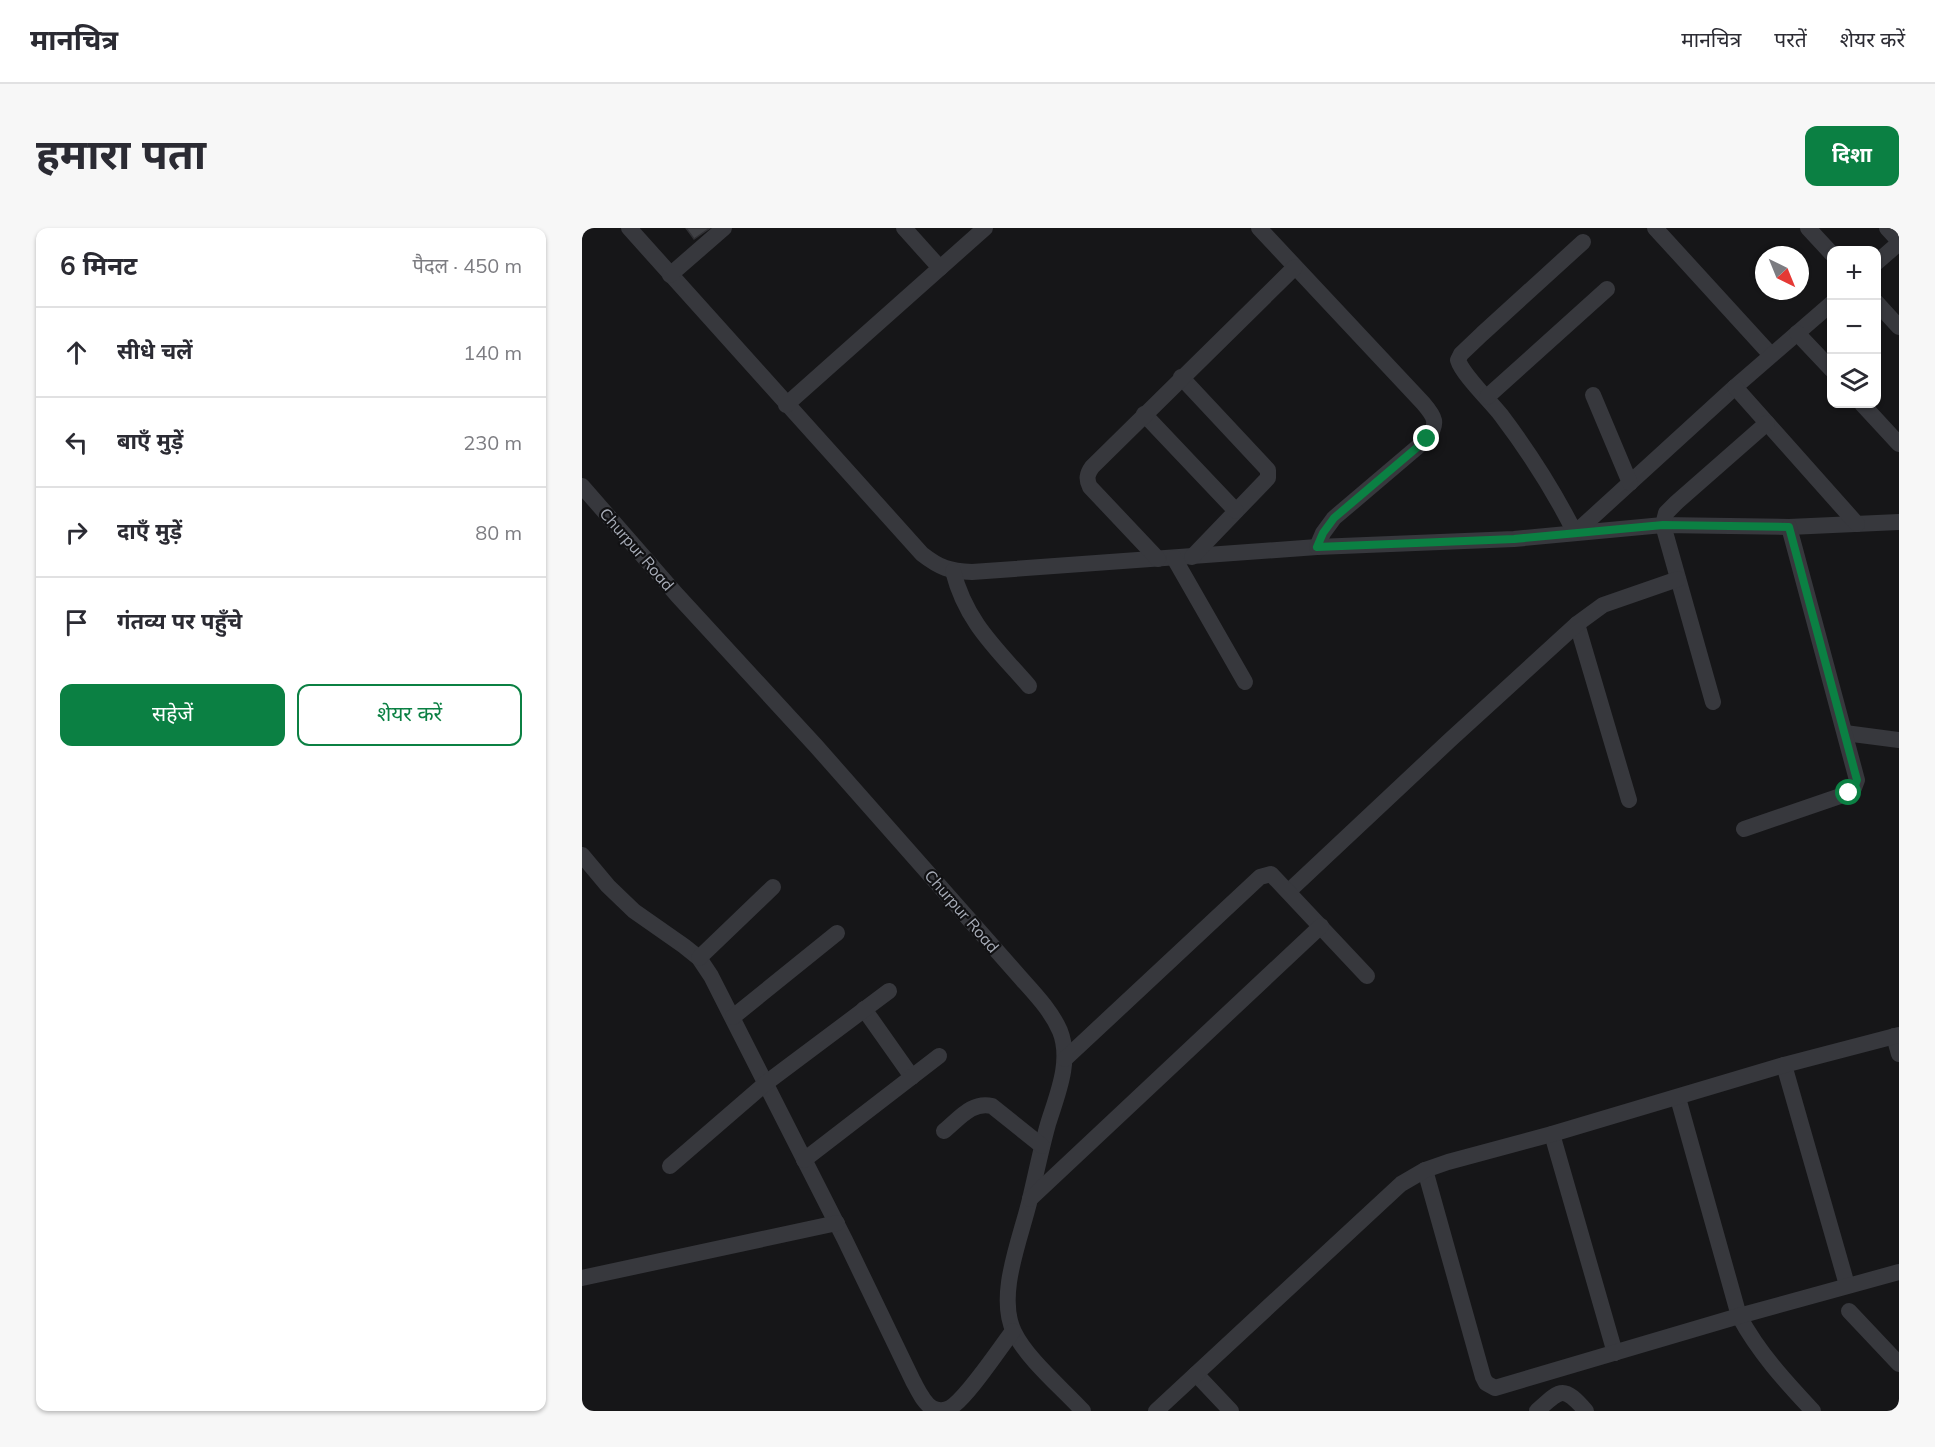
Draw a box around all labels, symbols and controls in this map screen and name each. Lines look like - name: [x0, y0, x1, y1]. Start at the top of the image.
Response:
- text: मानचित्र: [30, 22, 118, 57]
- text: मानचित्र: [1681, 26, 1741, 52]
- text: परतें: [1774, 26, 1807, 52]
- text: शेयर करें: [1840, 26, 1905, 52]
- button: दिशा: [1805, 126, 1899, 186]
- text: हमारा पता: [36, 127, 206, 180]
- north arrow: [1755, 246, 1809, 300]
- map controls: [1827, 246, 1881, 408]
- button: +: [1827, 246, 1881, 300]
- text: 6 मिनट: [60, 249, 137, 282]
- text: पैदल · 450 m: [413, 253, 522, 278]
- button: −: [1827, 300, 1881, 354]
- icon: ahead: [60, 336, 93, 369]
- text: सीधे चलें: [117, 337, 192, 365]
- text: 140 m: [463, 340, 522, 365]
- button: layers: [1827, 354, 1881, 408]
- route end: [1413, 425, 1439, 451]
- icon: left: [60, 426, 93, 459]
- text: बाएँ मुड़ें: [117, 427, 183, 455]
- text: 230 m: [463, 430, 522, 455]
- street label: Churpur Road: [596, 503, 678, 595]
- icon: right: [60, 516, 93, 549]
- text: दाएँ मुड़ें: [117, 517, 182, 545]
- text: 80 m: [475, 520, 522, 545]
- icon: arrive: [60, 606, 93, 639]
- text: गंतव्य पर पहुँचे: [117, 607, 242, 635]
- button: सहेजें: [60, 684, 285, 746]
- button: शेयर करें: [297, 684, 522, 746]
- route start: [1835, 779, 1861, 805]
- street label: Churpur Road: [921, 865, 1003, 957]

